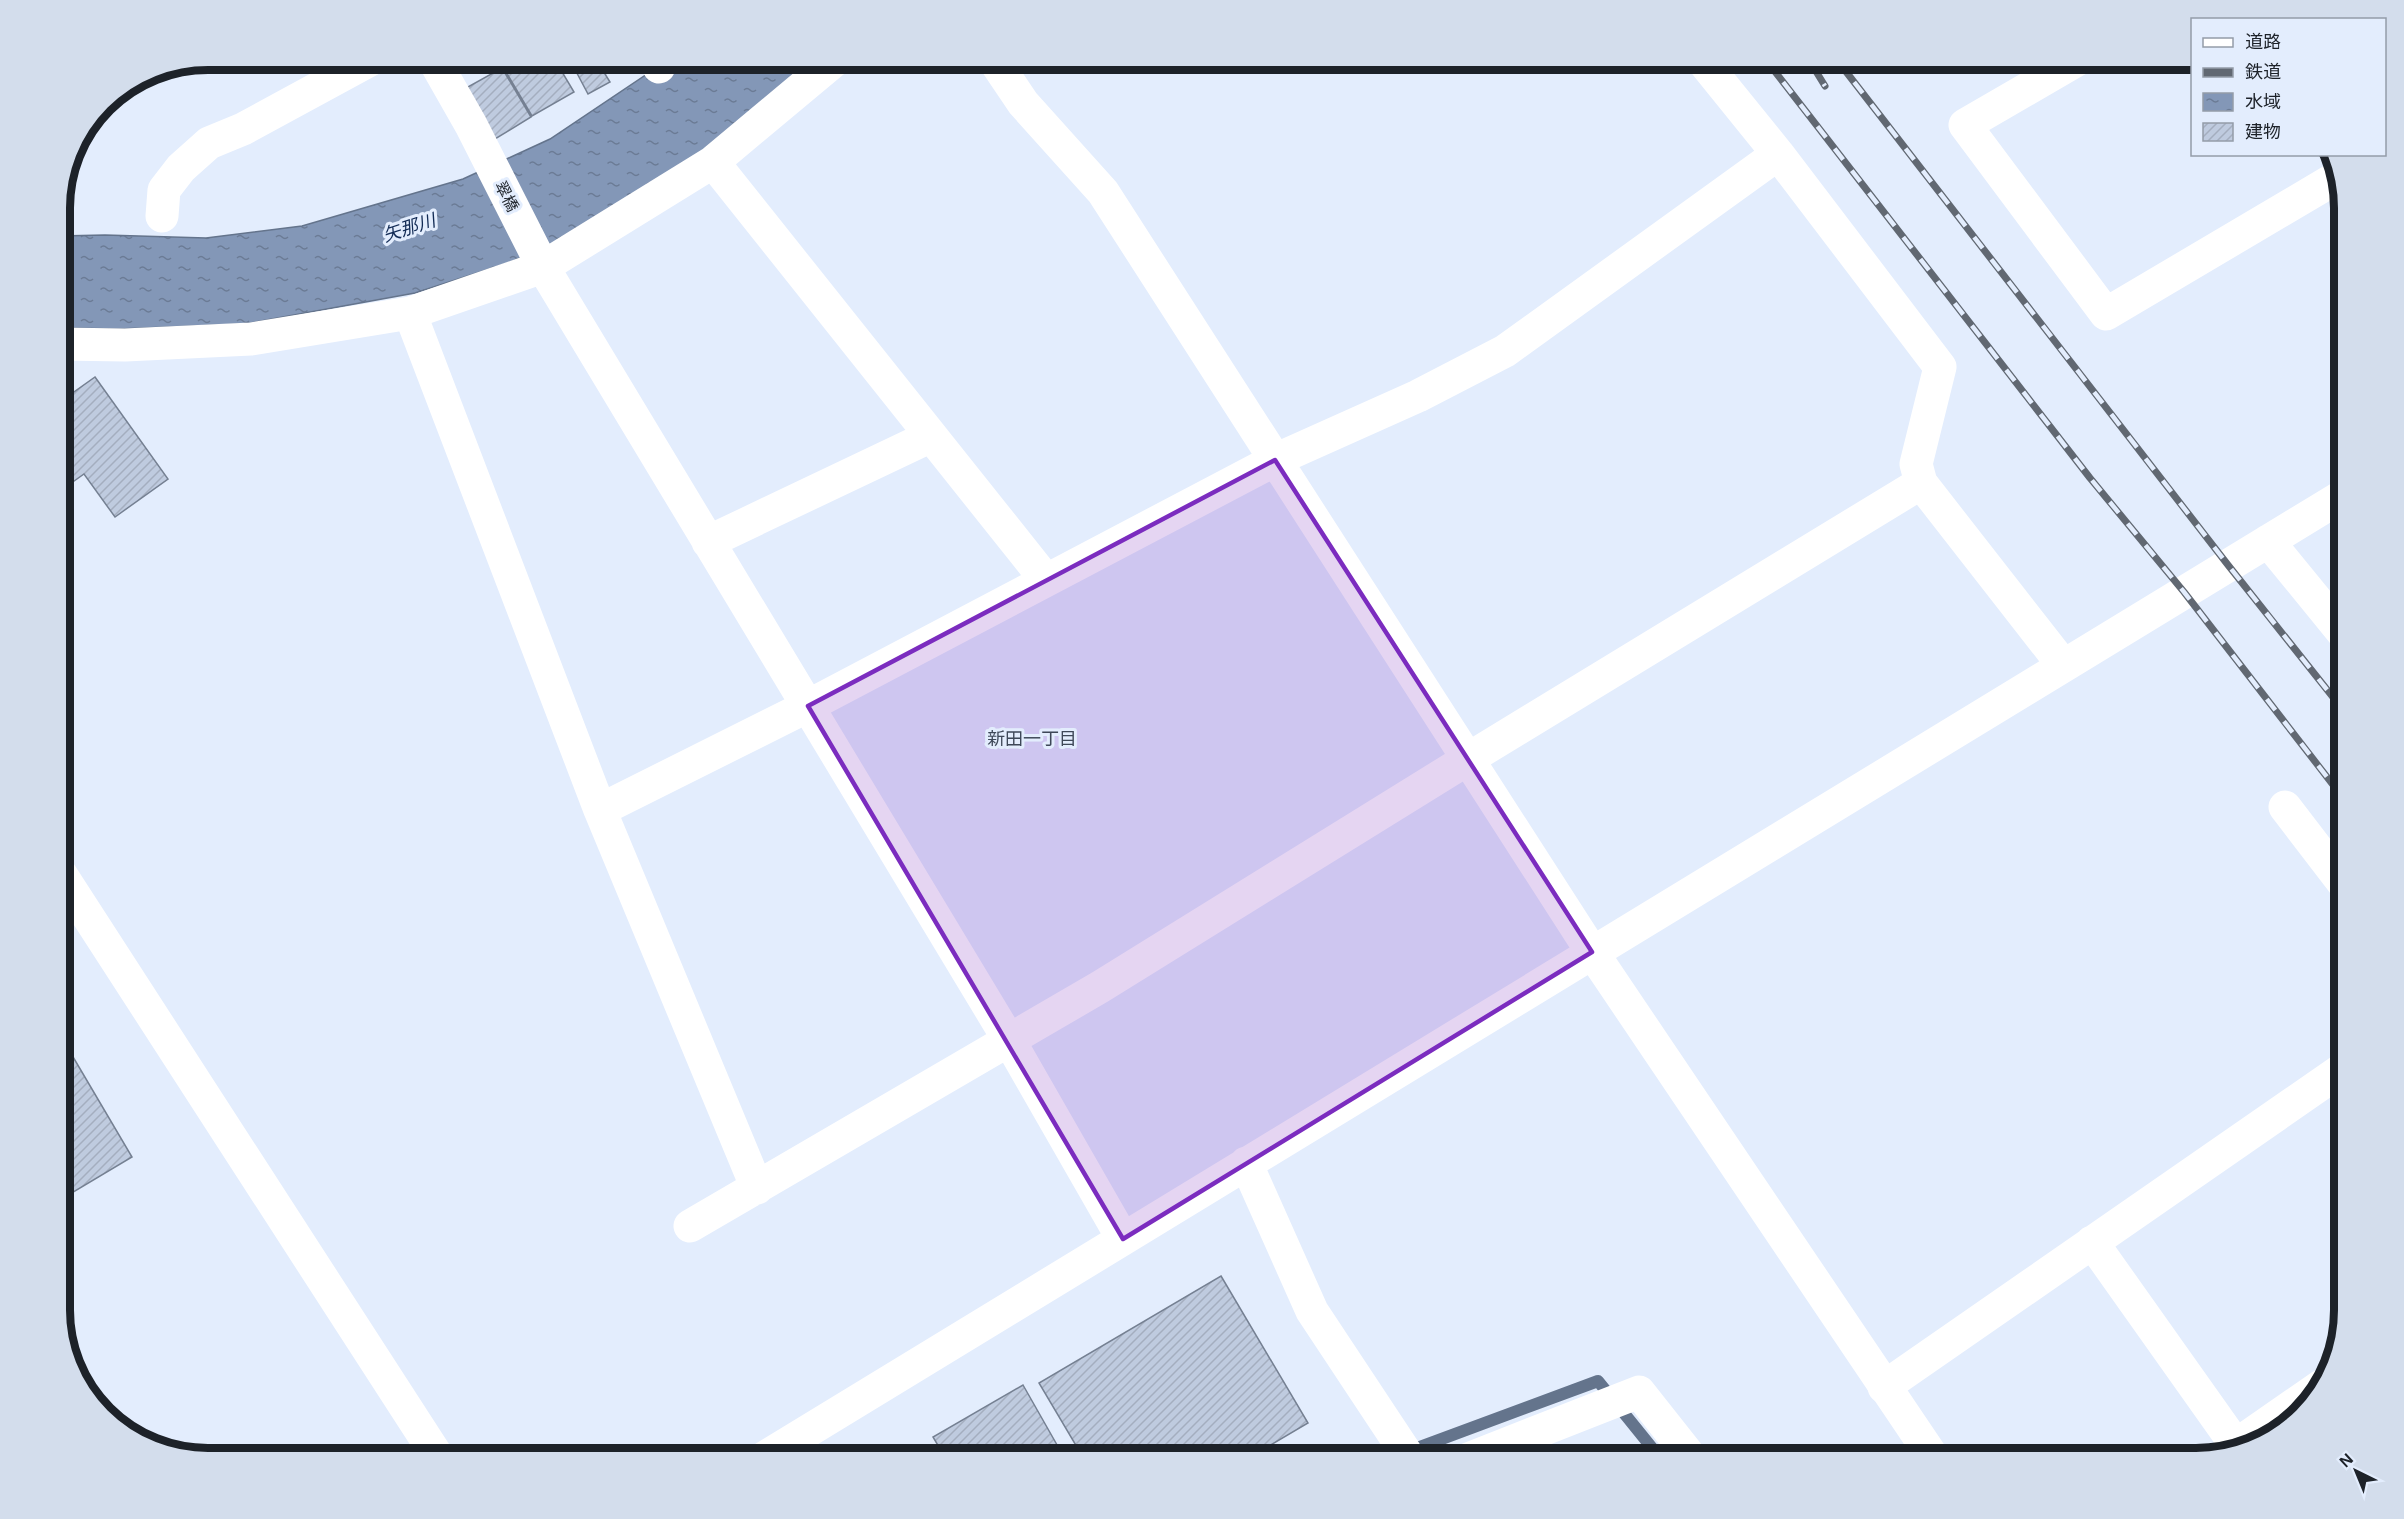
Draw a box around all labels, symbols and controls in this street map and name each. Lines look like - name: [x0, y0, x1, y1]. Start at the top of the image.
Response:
- legend: [2191, 18, 2386, 156]
- text: 道路: [2245, 32, 2281, 52]
- text: 鉄道: [2245, 62, 2281, 82]
- text: 水域: [2245, 92, 2281, 112]
- text: 建物: [2245, 122, 2281, 142]
- street label: 翠橋: [492, 178, 521, 214]
- water label: 矢那川: [380, 210, 440, 246]
- district label: 新田一丁目: [987, 729, 1077, 749]
- north arrow: [2326, 1441, 2386, 1501]
- text: N: [2336, 1450, 2356, 1471]

